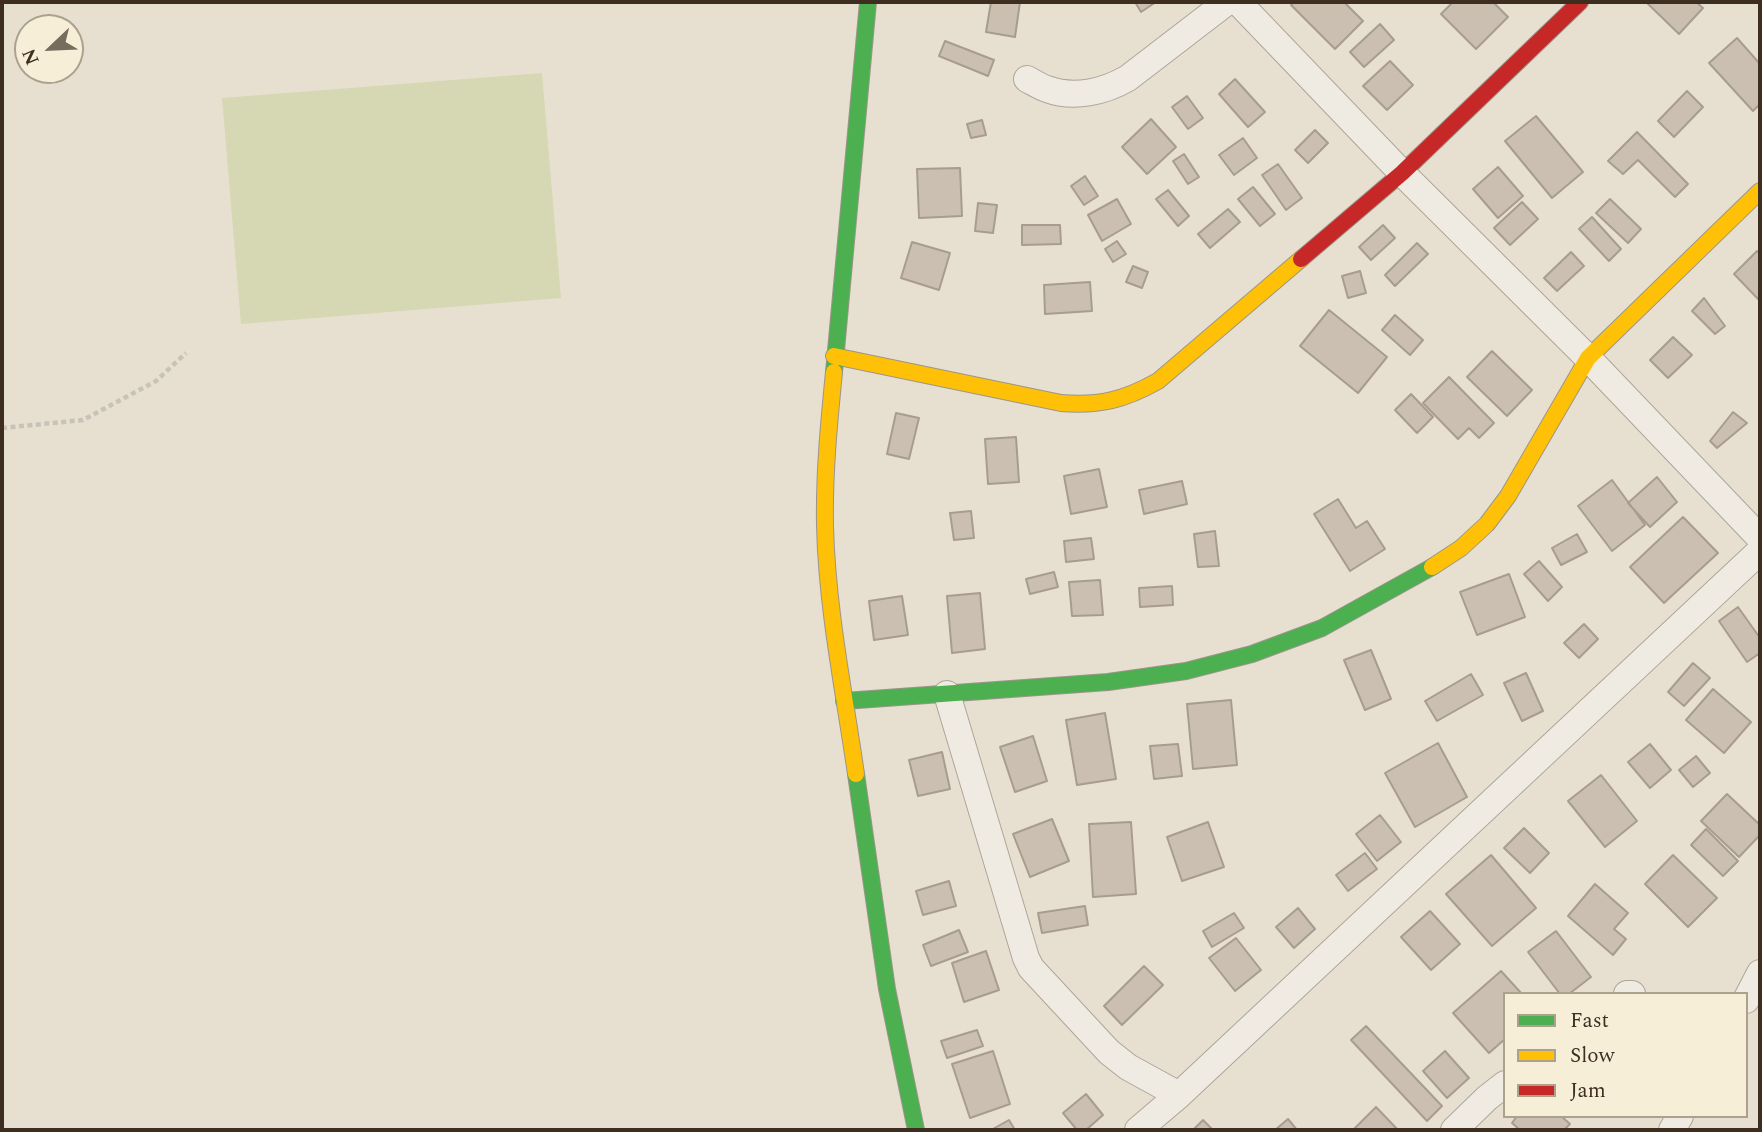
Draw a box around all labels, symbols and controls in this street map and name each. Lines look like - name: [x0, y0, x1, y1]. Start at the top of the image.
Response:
- north arrow: [14, 14, 84, 84]
- text: N: [15, 44, 47, 69]
- legend: [1503, 992, 1748, 1118]
- text: Fast: [1570, 1005, 1609, 1037]
- text: Slow: [1570, 1040, 1614, 1072]
- text: Jam: [1570, 1075, 1606, 1107]

